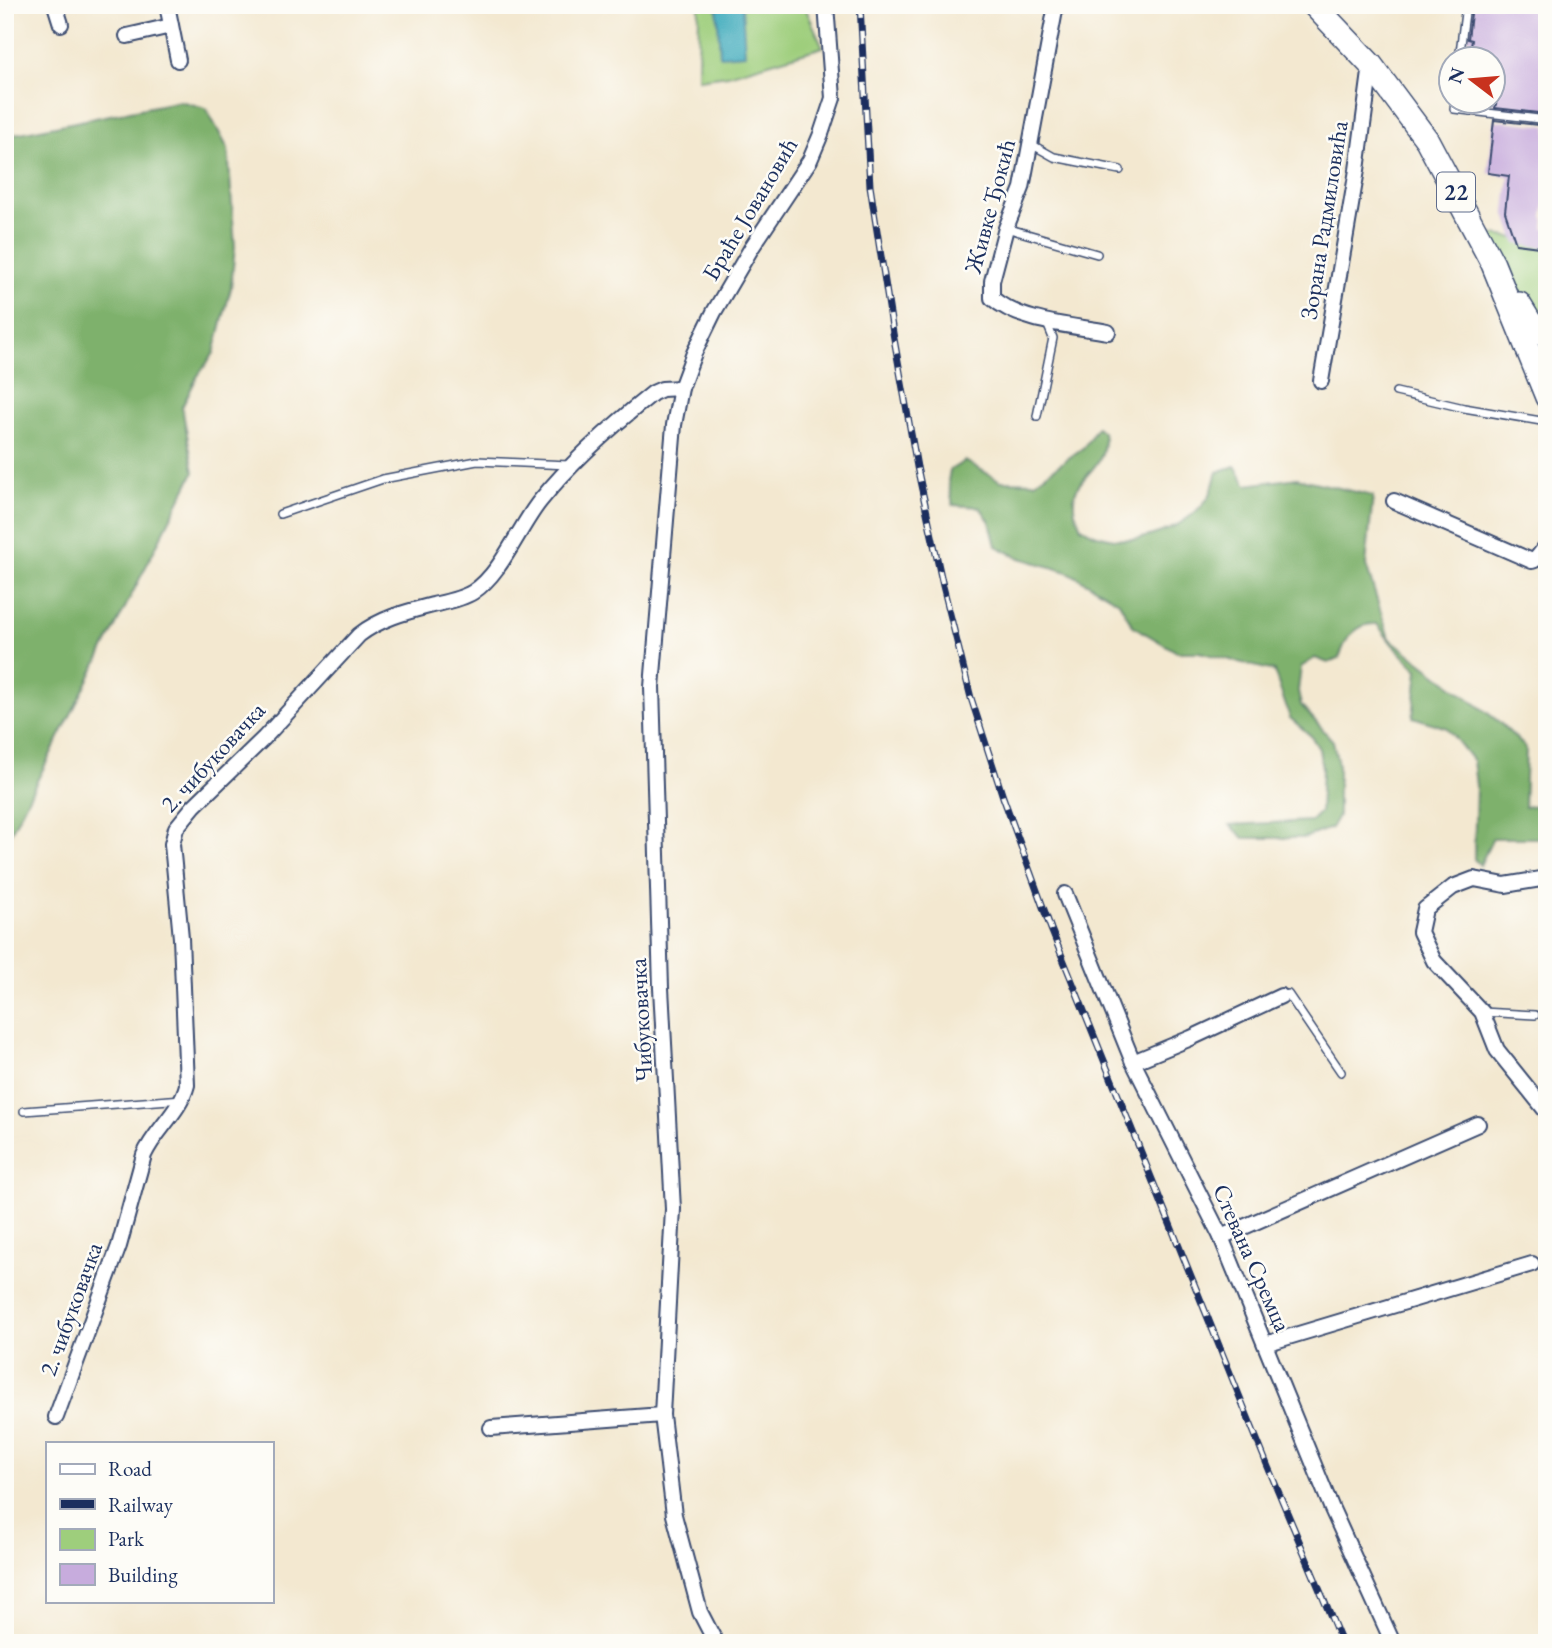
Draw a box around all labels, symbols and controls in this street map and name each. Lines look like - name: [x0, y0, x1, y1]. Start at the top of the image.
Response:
- north arrow: [1436, 46, 1506, 116]
- text: N: [1442, 64, 1470, 86]
- street label: Зорана Радмиловића: [1292, 118, 1355, 322]
- street label: Браће Јовановић: [695, 131, 805, 286]
- street label: Живке Ђокић: [956, 135, 1022, 278]
- road number: 22: [1437, 172, 1475, 211]
- street label: 2. чибуковачка: [154, 695, 272, 818]
- street label: Чибуковачка: [622, 957, 659, 1083]
- street label: Стевана Сремца: [1206, 1179, 1299, 1337]
- street label: 2. чибуковачка: [32, 1237, 109, 1380]
- legend: [46, 1442, 273, 1602]
- text: Road: [108, 1455, 152, 1482]
- text: Railway: [108, 1491, 174, 1518]
- text: Park: [108, 1525, 145, 1552]
- text: Building: [108, 1561, 178, 1588]

